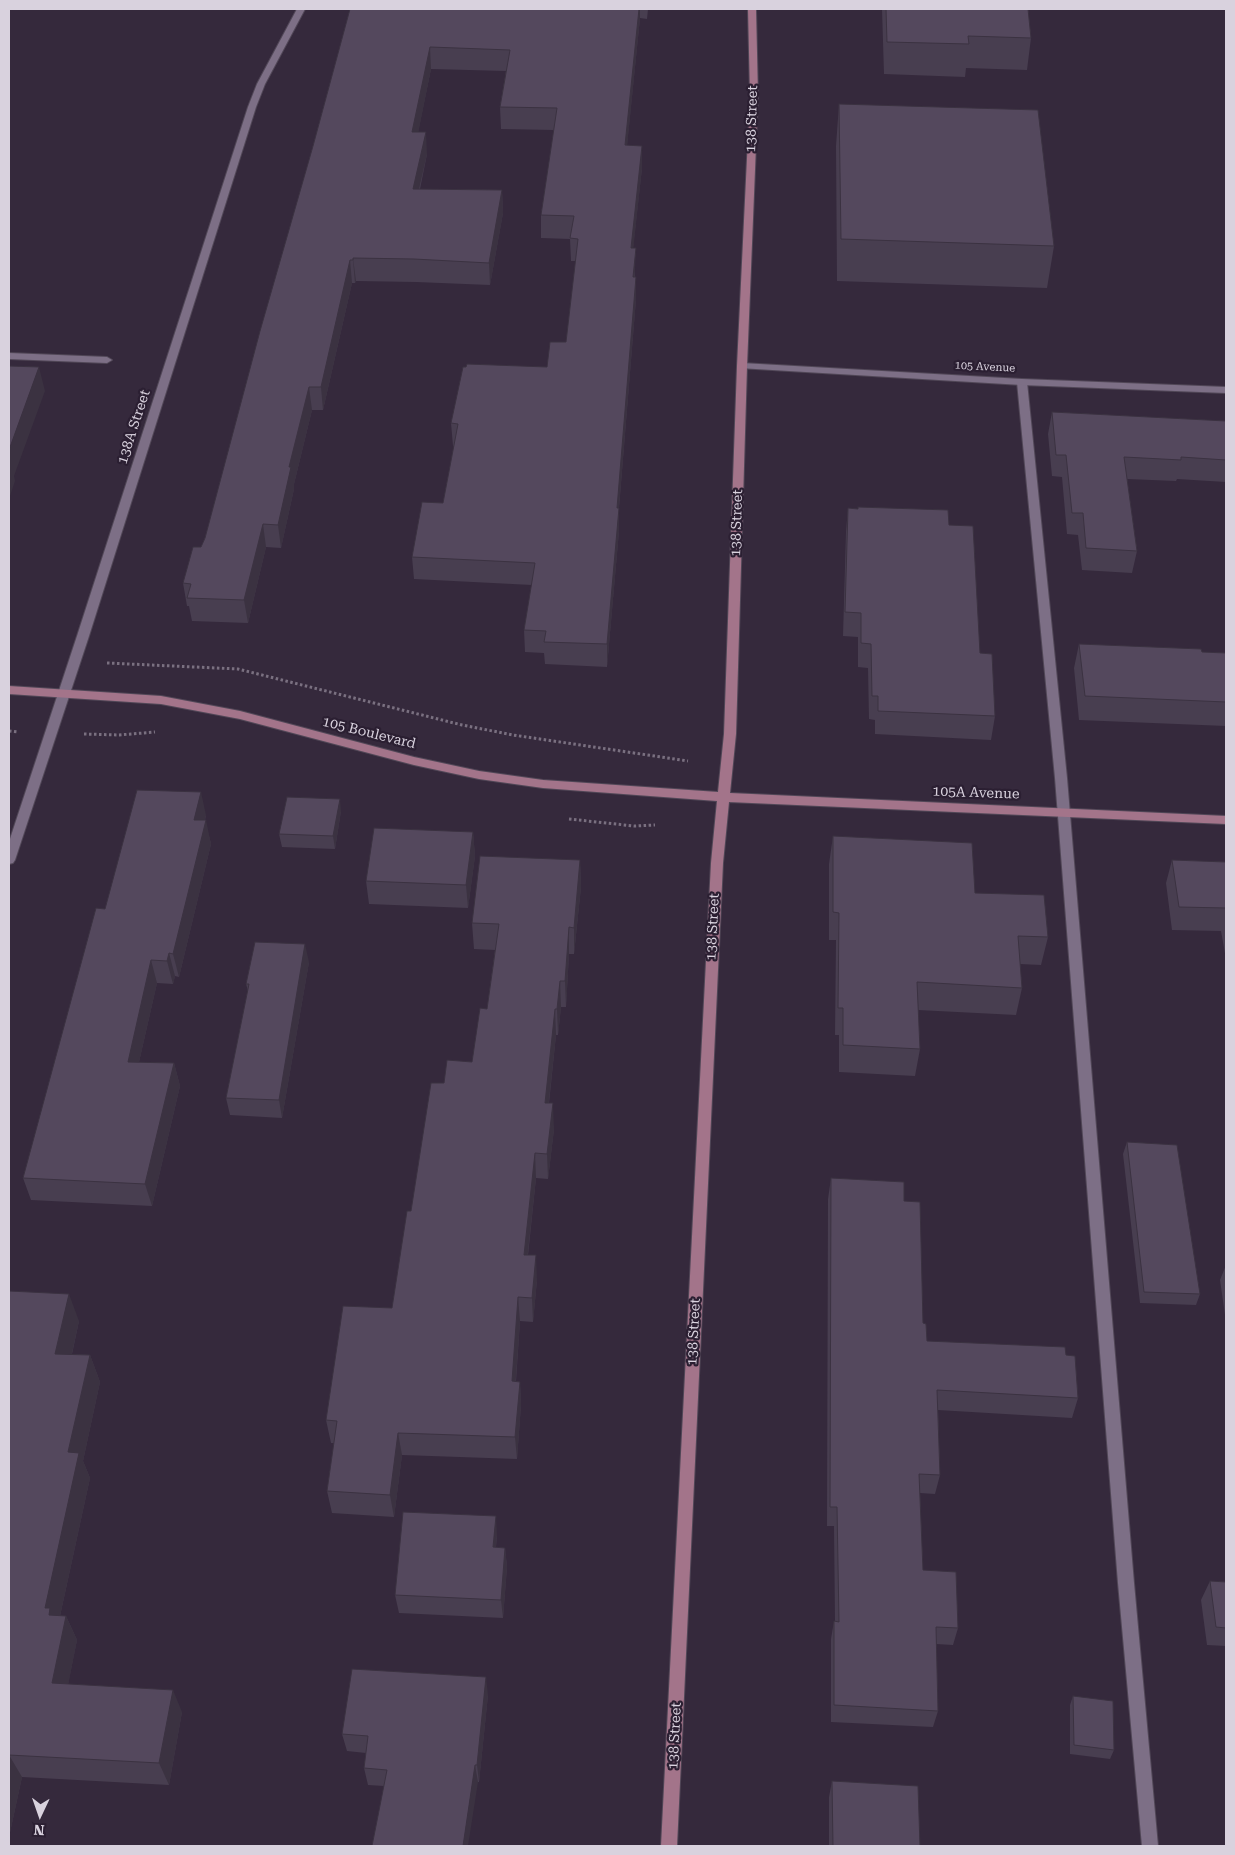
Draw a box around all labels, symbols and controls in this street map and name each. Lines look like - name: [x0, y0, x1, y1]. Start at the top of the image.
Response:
- street label: 138 Street: [742, 85, 762, 153]
- street label: 105 Avenue: [954, 359, 1016, 375]
- street label: 138A Street: [114, 388, 154, 466]
- street label: 138 Street: [727, 489, 747, 557]
- street label: 105 Boulevard: [321, 713, 417, 753]
- street label: 105A Avenue: [932, 783, 1020, 803]
- street label: 138 Street: [703, 893, 723, 961]
- street label: 138 Street: [684, 1298, 704, 1366]
- street label: 138 Street: [665, 1702, 685, 1770]
- north arrow: [15, 1790, 65, 1840]
- text: N: [33, 1822, 45, 1838]

